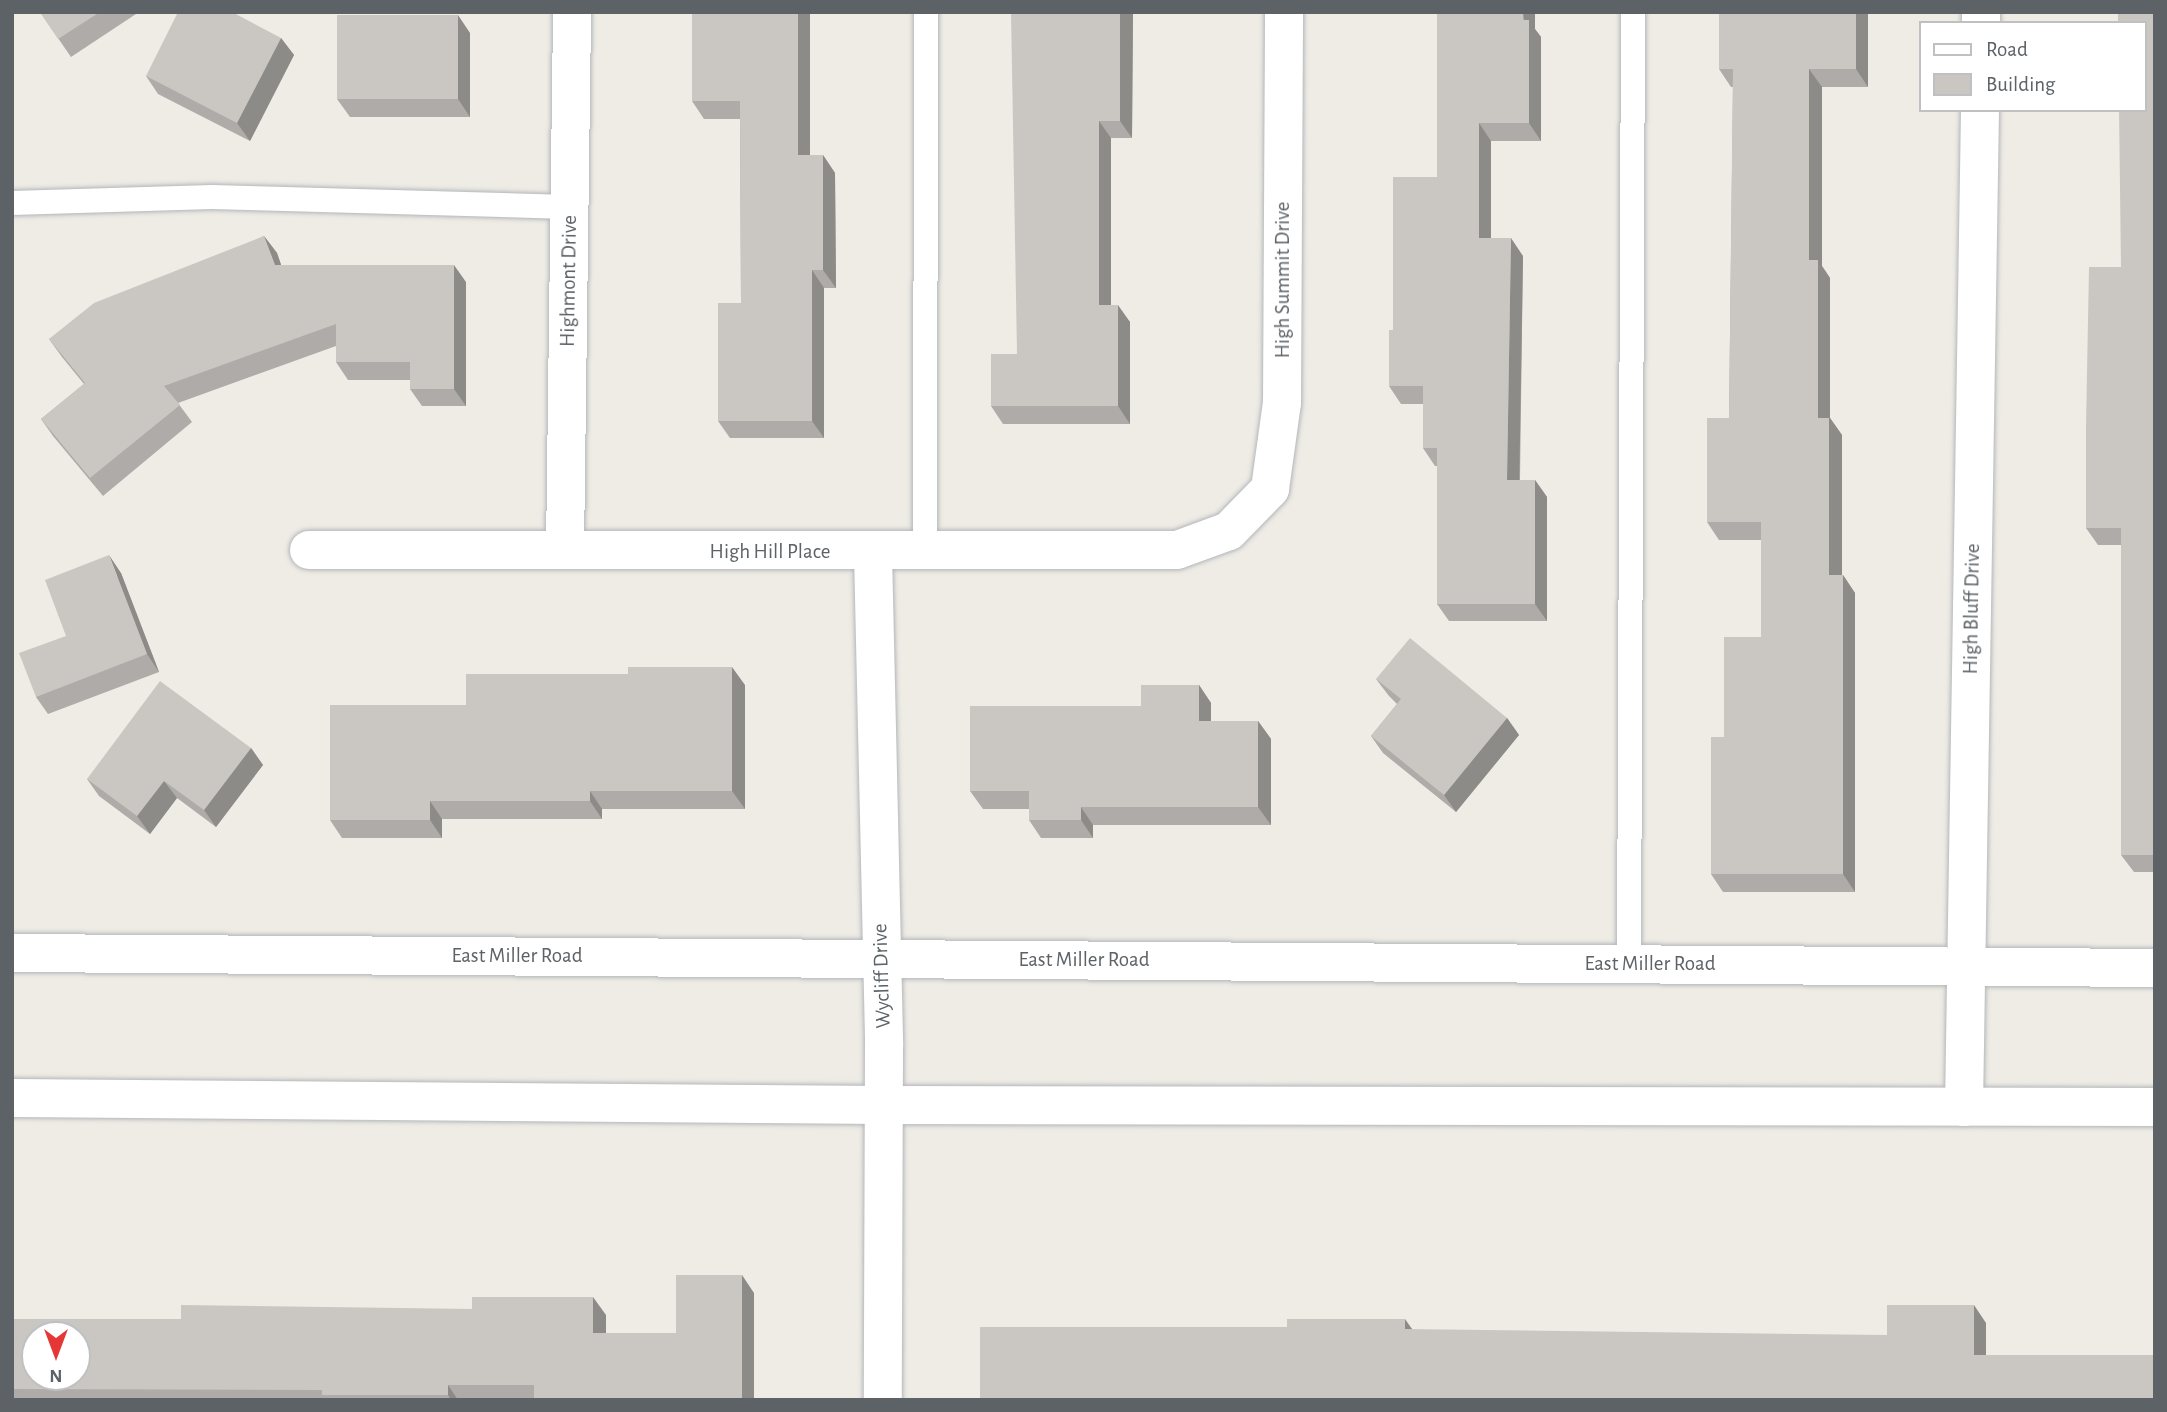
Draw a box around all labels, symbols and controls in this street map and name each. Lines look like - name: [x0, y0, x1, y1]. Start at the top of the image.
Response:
- legend: [1918, 21, 2146, 112]
- text: Road: [1986, 39, 2028, 60]
- text: Building: [1986, 74, 2055, 95]
- street label: High Summit Drive: [1270, 202, 1296, 358]
- street label: Highmont Drive: [555, 215, 583, 347]
- street label: High Hill Place: [710, 539, 830, 565]
- street label: High Bluff Drive: [1958, 543, 1986, 675]
- street label: Wycliff Drive: [868, 923, 896, 1029]
- street label: East Miller Road: [451, 943, 583, 969]
- street label: East Miller Road: [1018, 947, 1150, 973]
- street label: East Miller Road: [1584, 951, 1716, 977]
- north arrow: [21, 1321, 91, 1391]
- text: N: [49, 1366, 63, 1385]

